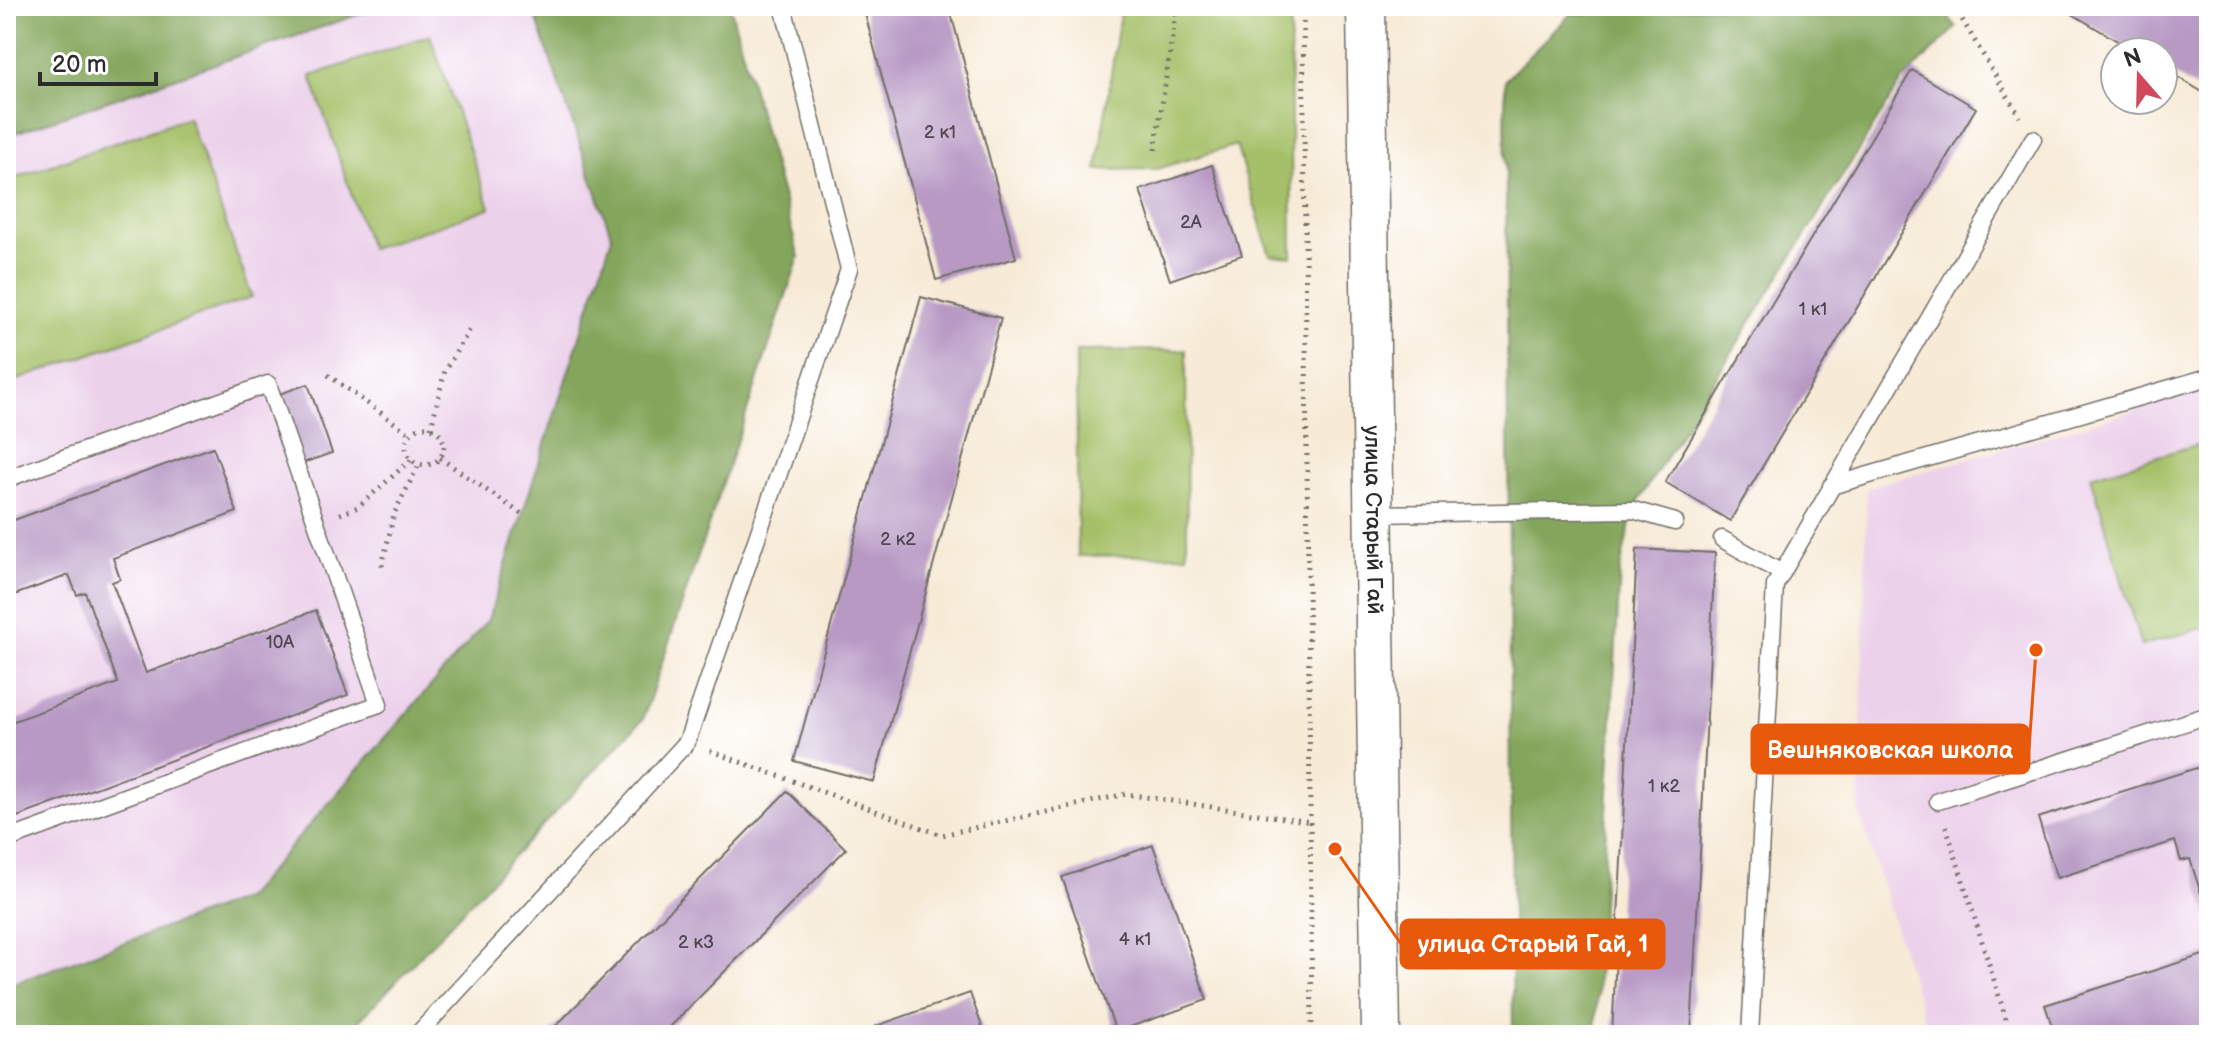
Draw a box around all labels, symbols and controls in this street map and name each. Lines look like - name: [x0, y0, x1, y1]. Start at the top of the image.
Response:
- scale bar: [40, 36, 156, 86]
- north arrow: [2099, 36, 2179, 116]
- text: N: [2120, 43, 2145, 74]
- text: 20 m: [52, 50, 107, 79]
- house number: 2 к1: [924, 122, 956, 143]
- house number: 2А: [1180, 212, 1202, 233]
- house number: 1 к1: [1799, 299, 1827, 320]
- street label: улица Старый Гай: [1359, 425, 1388, 615]
- house number: 2 к2: [880, 529, 916, 550]
- house number: 10А: [266, 632, 294, 653]
- callout: Вешняковская школа: [1752, 725, 2029, 773]
- text: Вешняковская школа: [1767, 736, 2014, 765]
- house number: 1 к2: [1648, 776, 1680, 797]
- callout: улица Старый Гай, 1: [1401, 920, 1664, 968]
- house number: 4 к1: [1119, 929, 1151, 950]
- text: улица Старый Гай, 1: [1418, 930, 1648, 959]
- house number: 2 к3: [678, 932, 714, 953]

